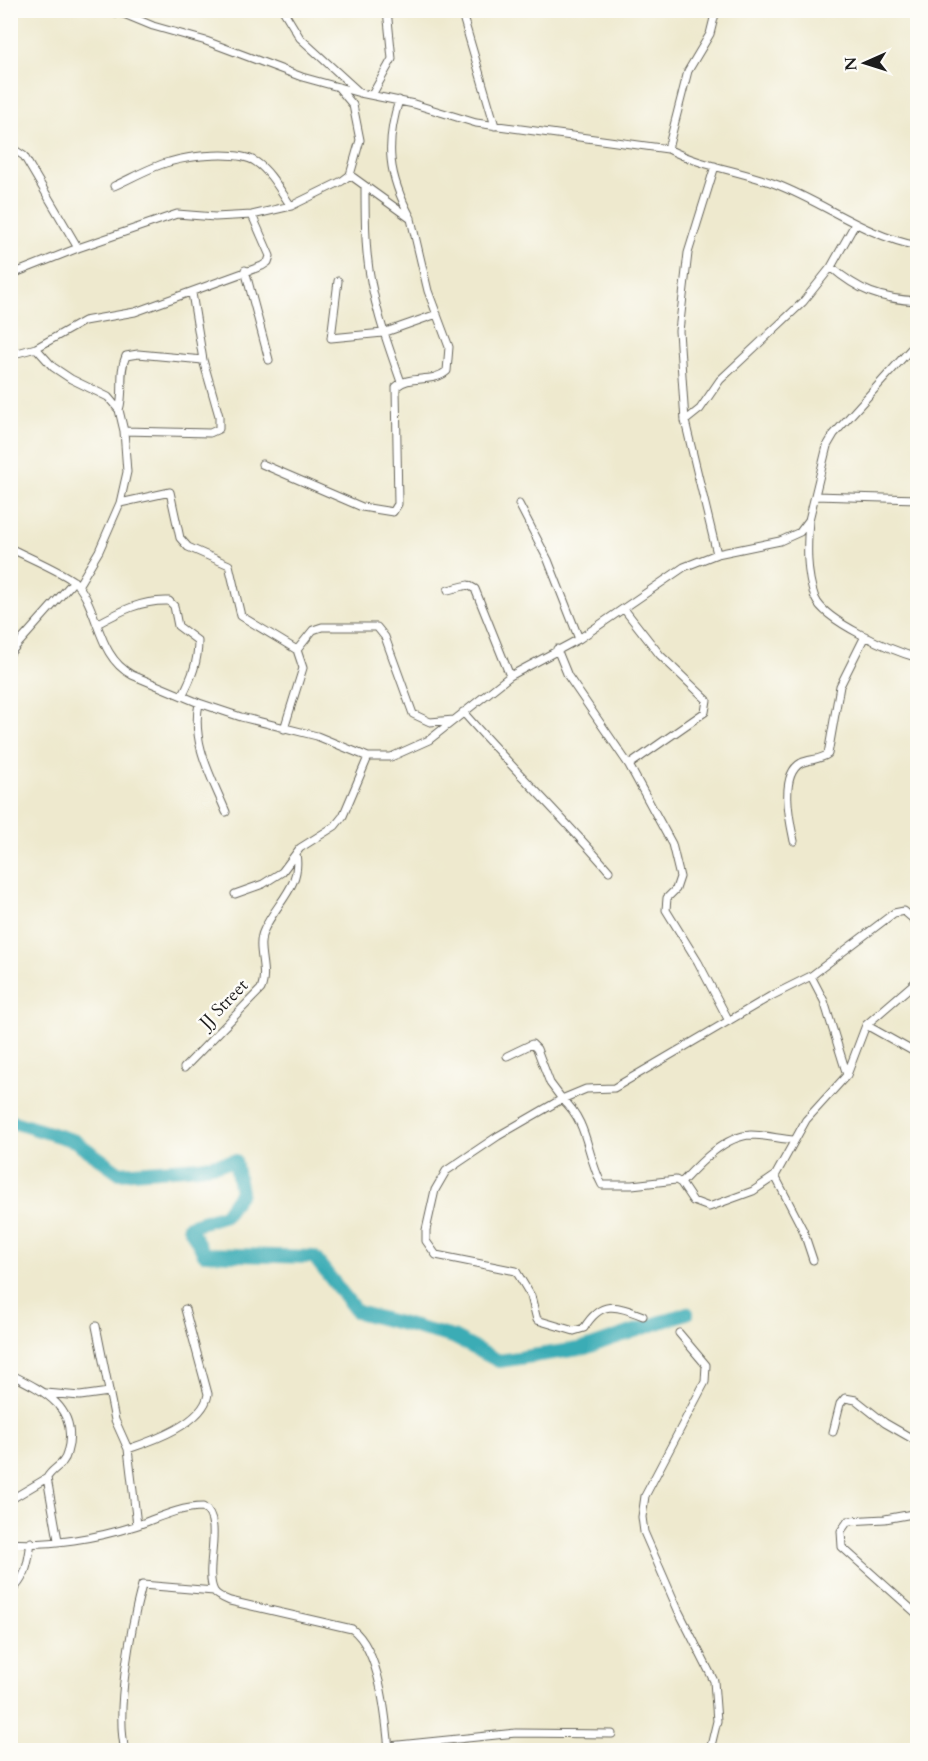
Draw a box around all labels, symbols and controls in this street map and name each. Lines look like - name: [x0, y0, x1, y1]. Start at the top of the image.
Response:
- north arrow: [835, 33, 895, 93]
- text: N: [840, 56, 862, 71]
- street label: JJ Street: [192, 973, 254, 1037]

